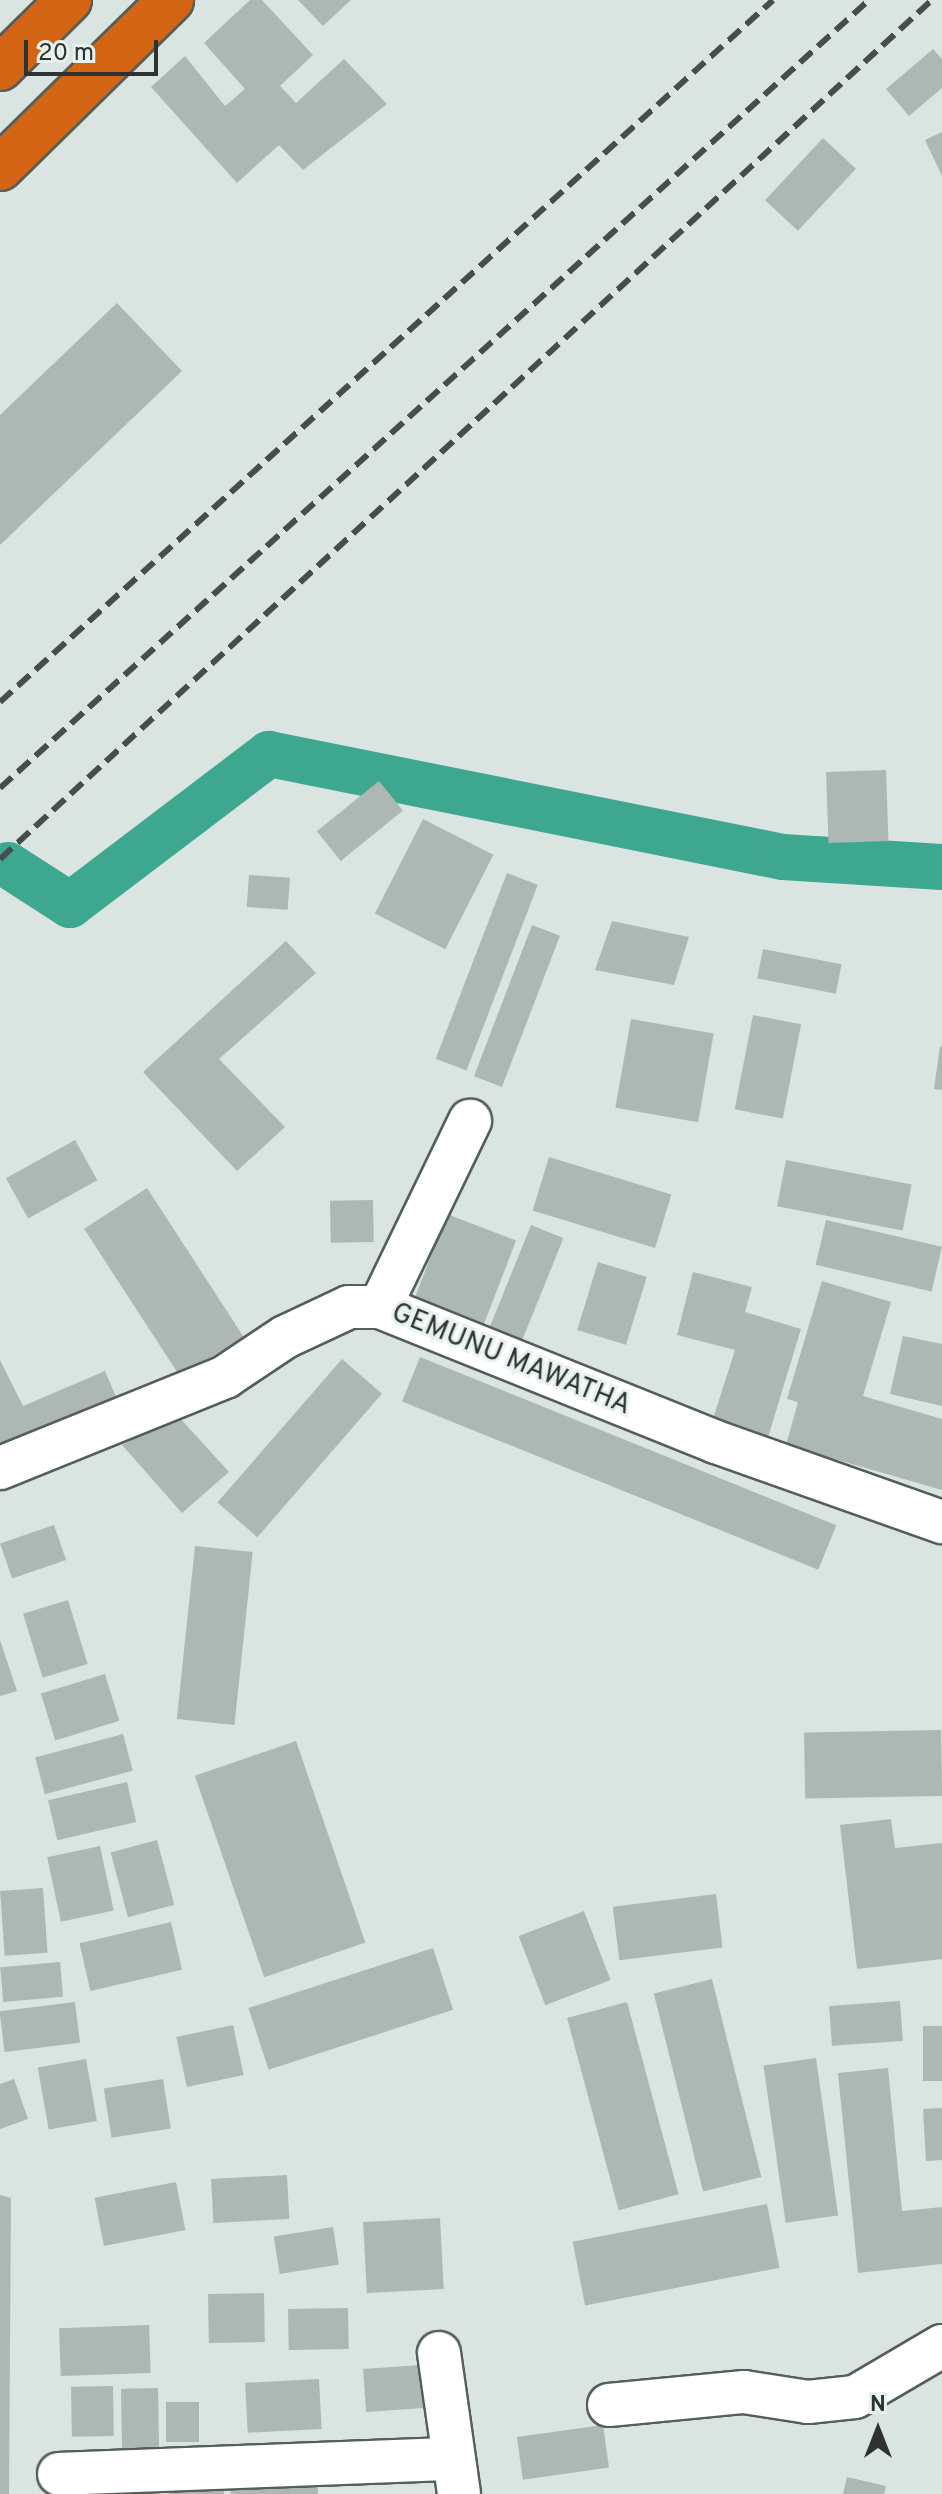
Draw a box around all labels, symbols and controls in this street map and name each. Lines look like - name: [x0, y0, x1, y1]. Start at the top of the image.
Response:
- scale bar: [28, 24, 162, 74]
- text: 20 m: [38, 39, 94, 69]
- street label: GEMUNU MAWATHA: [386, 1297, 636, 1423]
- north arrow: [838, 2390, 918, 2470]
- text: N: [870, 2392, 886, 2419]

